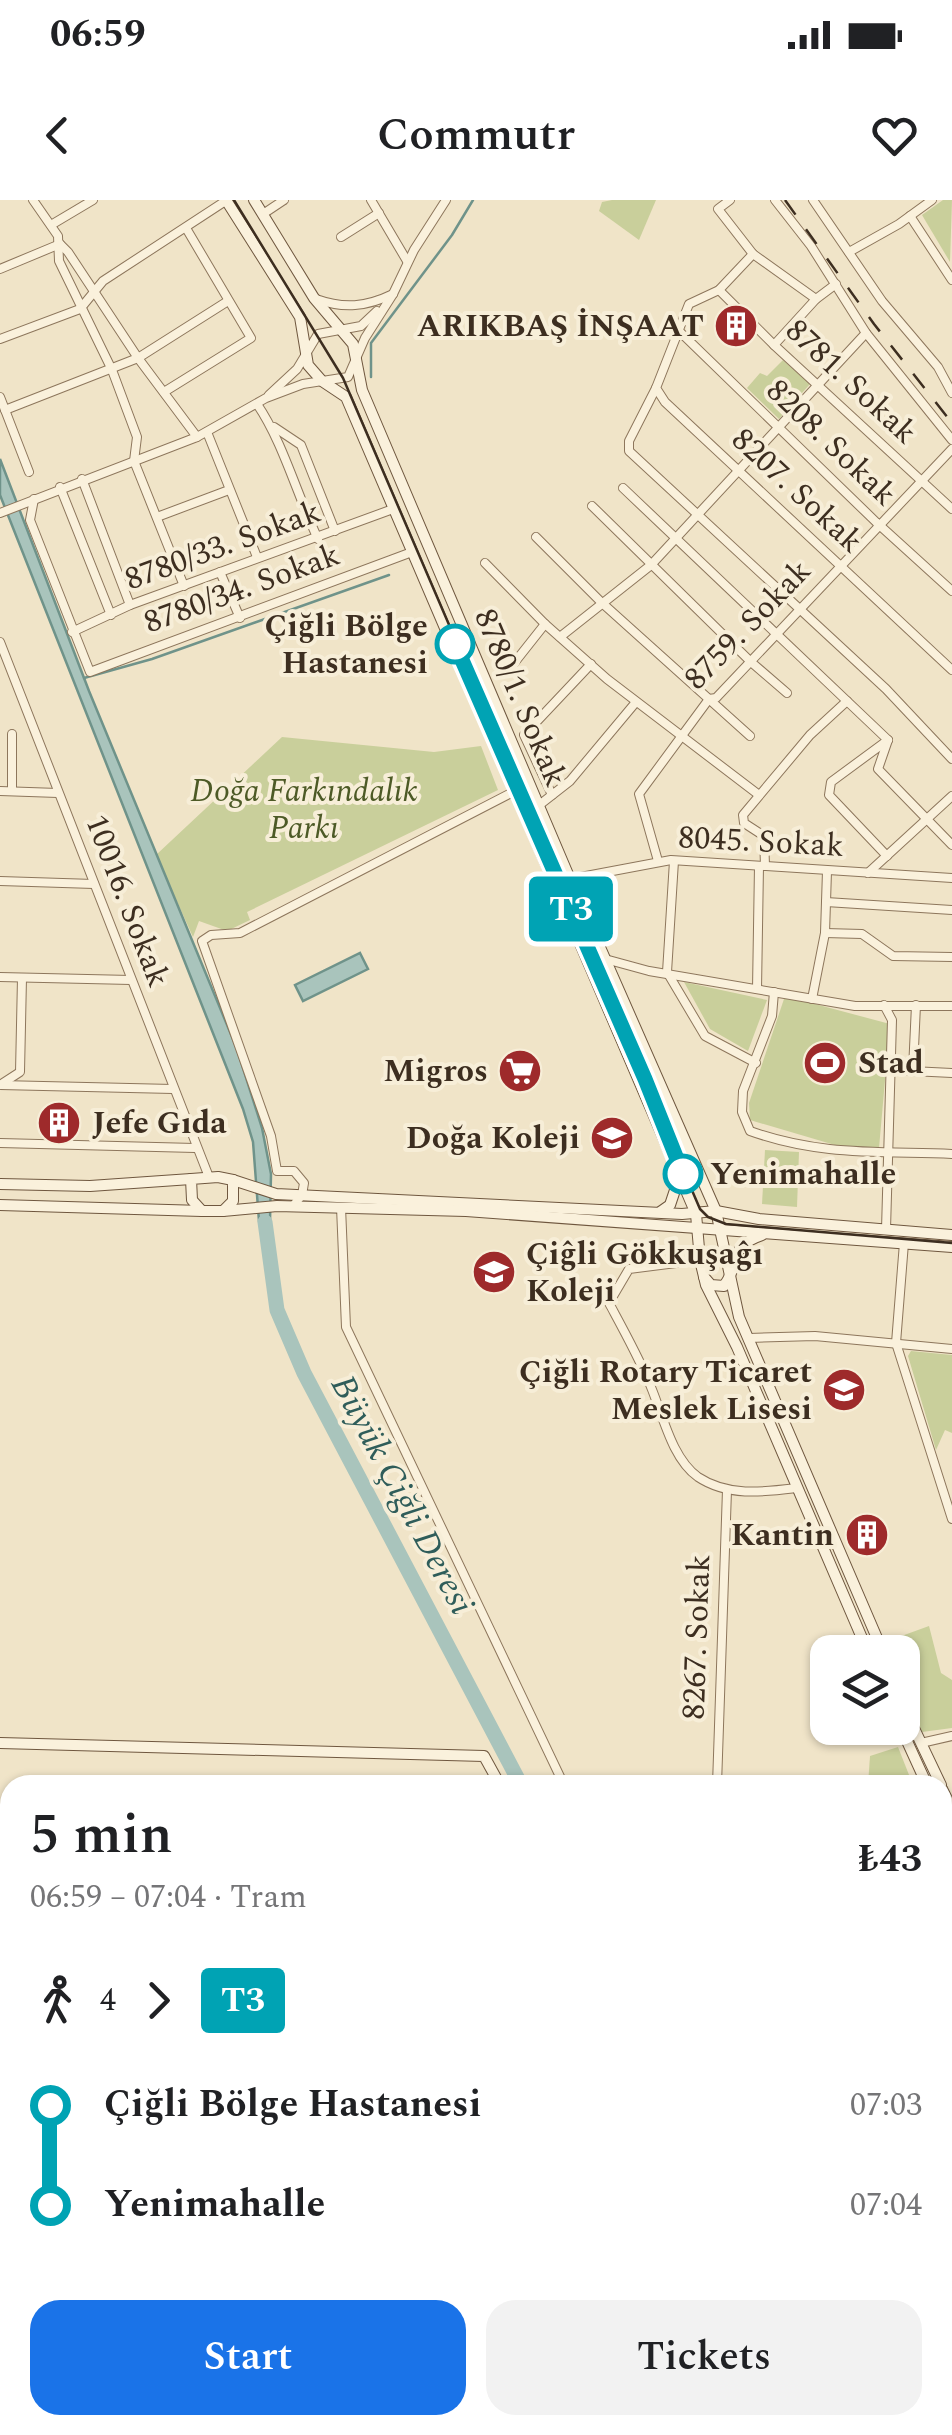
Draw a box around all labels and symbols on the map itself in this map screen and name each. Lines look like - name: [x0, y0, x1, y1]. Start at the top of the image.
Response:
- place label: ARIKBAŞ İNŞAAT: [417, 302, 704, 351]
- building icon: ARIKBAŞ İNŞAAT: [713, 303, 759, 349]
- street label: 8781. Sokak: [774, 308, 928, 456]
- street label: 8208. Sokak: [754, 368, 908, 518]
- street label: 8207. Sokak: [720, 417, 874, 565]
- street label: 8780/33. Sokak: [118, 488, 328, 604]
- street label: 8780/34. Sokak: [137, 531, 347, 647]
- street label: 8759. Sokak: [673, 548, 823, 702]
- street label: 8780/1. Sokak: [460, 601, 580, 795]
- place label: Çiğli Bölge Hastanesi: [264, 602, 428, 688]
- marker: Çiğli Bölge Hastanesi: [436, 625, 474, 663]
- park label: Doğa Farkındalık Parkı: [190, 767, 418, 853]
- street label: 10016. Sokak: [72, 807, 182, 995]
- street label: 8045. Sokak: [677, 813, 845, 871]
- line badge: T3: [526, 876, 616, 942]
- place label: Stad: [858, 1039, 924, 1088]
- sports icon: Stad: [802, 1040, 848, 1086]
- place label: Migros: [383, 1047, 488, 1096]
- supermarket icon: Migros: [497, 1048, 543, 1094]
- place label: Jefe Gıda: [92, 1099, 227, 1148]
- building icon: Jefe Gıda: [36, 1100, 82, 1146]
- place label: Doğa Koleji: [406, 1114, 580, 1163]
- school or university icon: Doğa Koleji: [589, 1115, 635, 1161]
- place label: Yenimahalle: [710, 1150, 896, 1199]
- marker: Yenimahalle: [664, 1155, 702, 1193]
- place label: Çiĝli Gökkuşaĝı Koleji: [526, 1230, 763, 1316]
- school or university icon: Çiĝli Gökkuşaĝı Koleji: [471, 1249, 517, 1295]
- place label: Çiğli Rotary Ticaret Meslek Lisesi: [519, 1348, 812, 1434]
- water label: Büyük Çiğli Deresi: [316, 1365, 488, 1625]
- school or university icon: Çiğli Rotary Ticaret Meslek Lisesi: [821, 1367, 867, 1413]
- place label: Kantin: [731, 1511, 834, 1560]
- building icon: Kantin: [844, 1512, 890, 1558]
- street label: 8267. Sokak: [670, 1553, 724, 1721]

